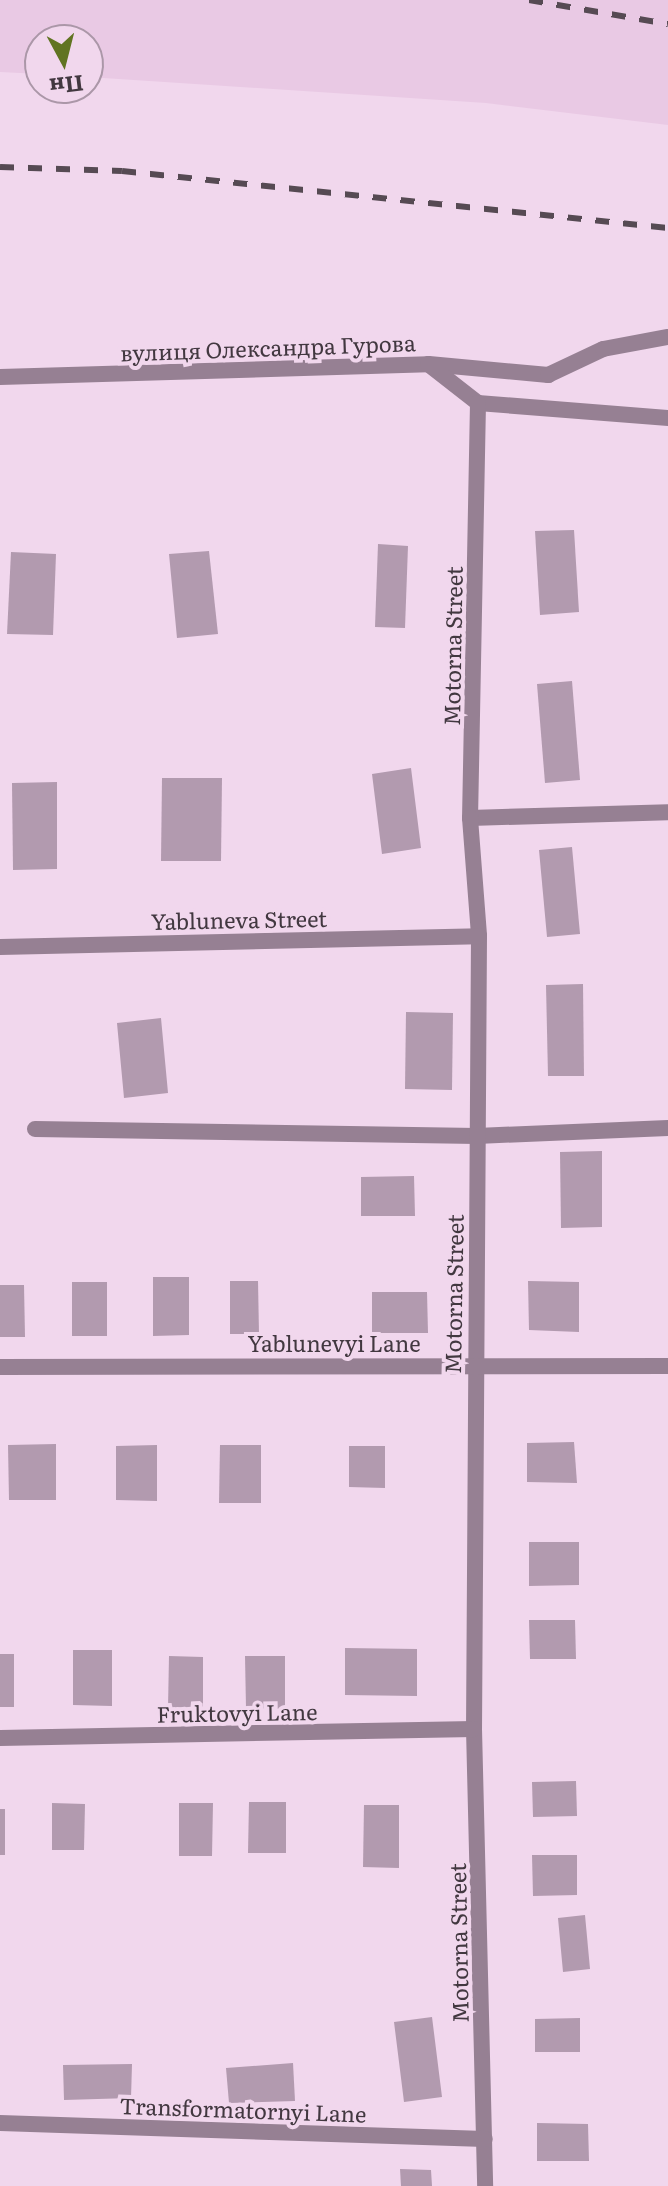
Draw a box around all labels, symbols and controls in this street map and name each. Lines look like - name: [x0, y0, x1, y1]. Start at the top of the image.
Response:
- north arrow: [24, 24, 104, 104]
- text: Пн: [48, 68, 86, 105]
- street label: вулиця Олександра Гурова: [120, 329, 416, 365]
- street label: Motorna Street: [437, 566, 467, 726]
- street label: Yabluneva Street: [151, 904, 327, 934]
- street label: Motorna Street: [438, 1214, 468, 1374]
- street label: Yablunevyi Lane: [247, 1330, 421, 1356]
- street label: Fruktovyi Lane: [156, 1697, 318, 1727]
- street label: Motorna Street: [443, 1863, 473, 2023]
- street label: Transformatornyi Lane: [119, 2091, 367, 2127]

